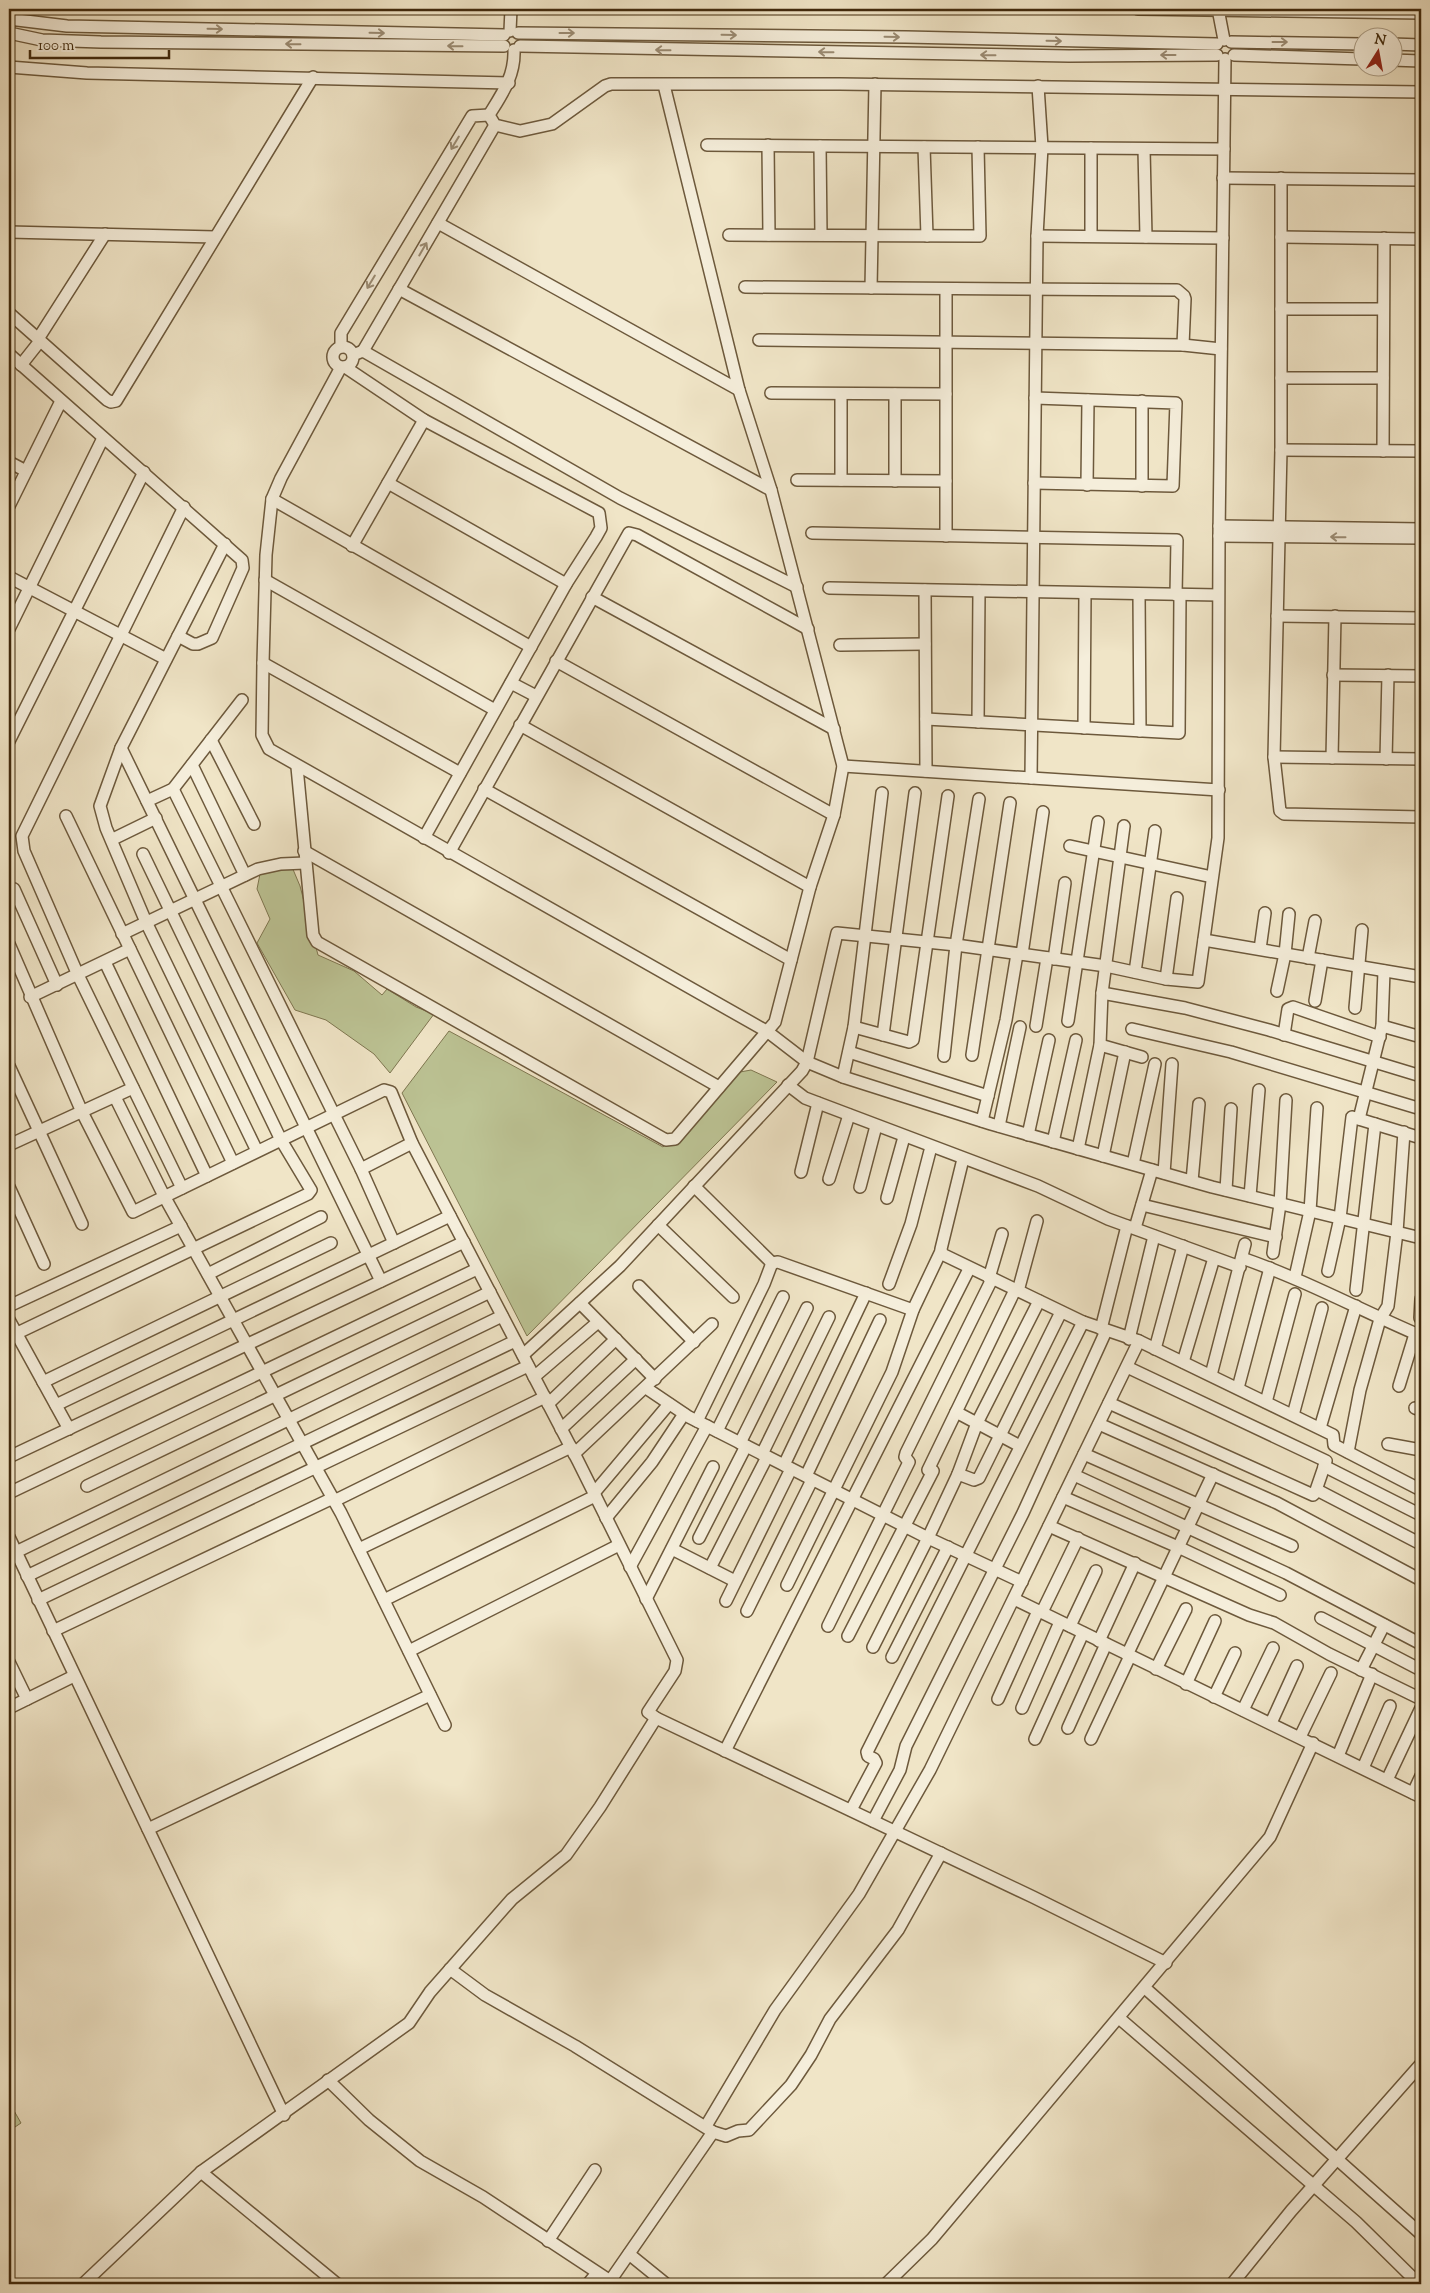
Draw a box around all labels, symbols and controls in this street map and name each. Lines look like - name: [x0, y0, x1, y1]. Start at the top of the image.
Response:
- one-way arrow: [206, 25, 222, 34]
- scale bar: [30, 28, 169, 60]
- one-way arrow: [369, 28, 385, 37]
- one-way arrow: [558, 28, 574, 38]
- north arrow: [1352, 28, 1402, 78]
- one-way arrow: [720, 30, 737, 40]
- text: N: [1373, 30, 1387, 52]
- one-way arrow: [883, 32, 899, 42]
- text: 100 m: [38, 36, 75, 57]
- one-way arrow: [1046, 36, 1062, 46]
- one-way arrow: [1272, 37, 1288, 47]
- one-way arrow: [285, 39, 301, 49]
- one-way arrow: [447, 41, 463, 50]
- one-way arrow: [656, 45, 672, 54]
- one-way arrow: [818, 47, 834, 57]
- one-way arrow: [981, 50, 997, 59]
- one-way arrow: [1161, 50, 1177, 60]
- one-way arrow: [450, 136, 460, 150]
- one-way arrow: [418, 242, 428, 256]
- one-way arrow: [366, 275, 376, 289]
- one-way arrow: [1330, 532, 1346, 542]

